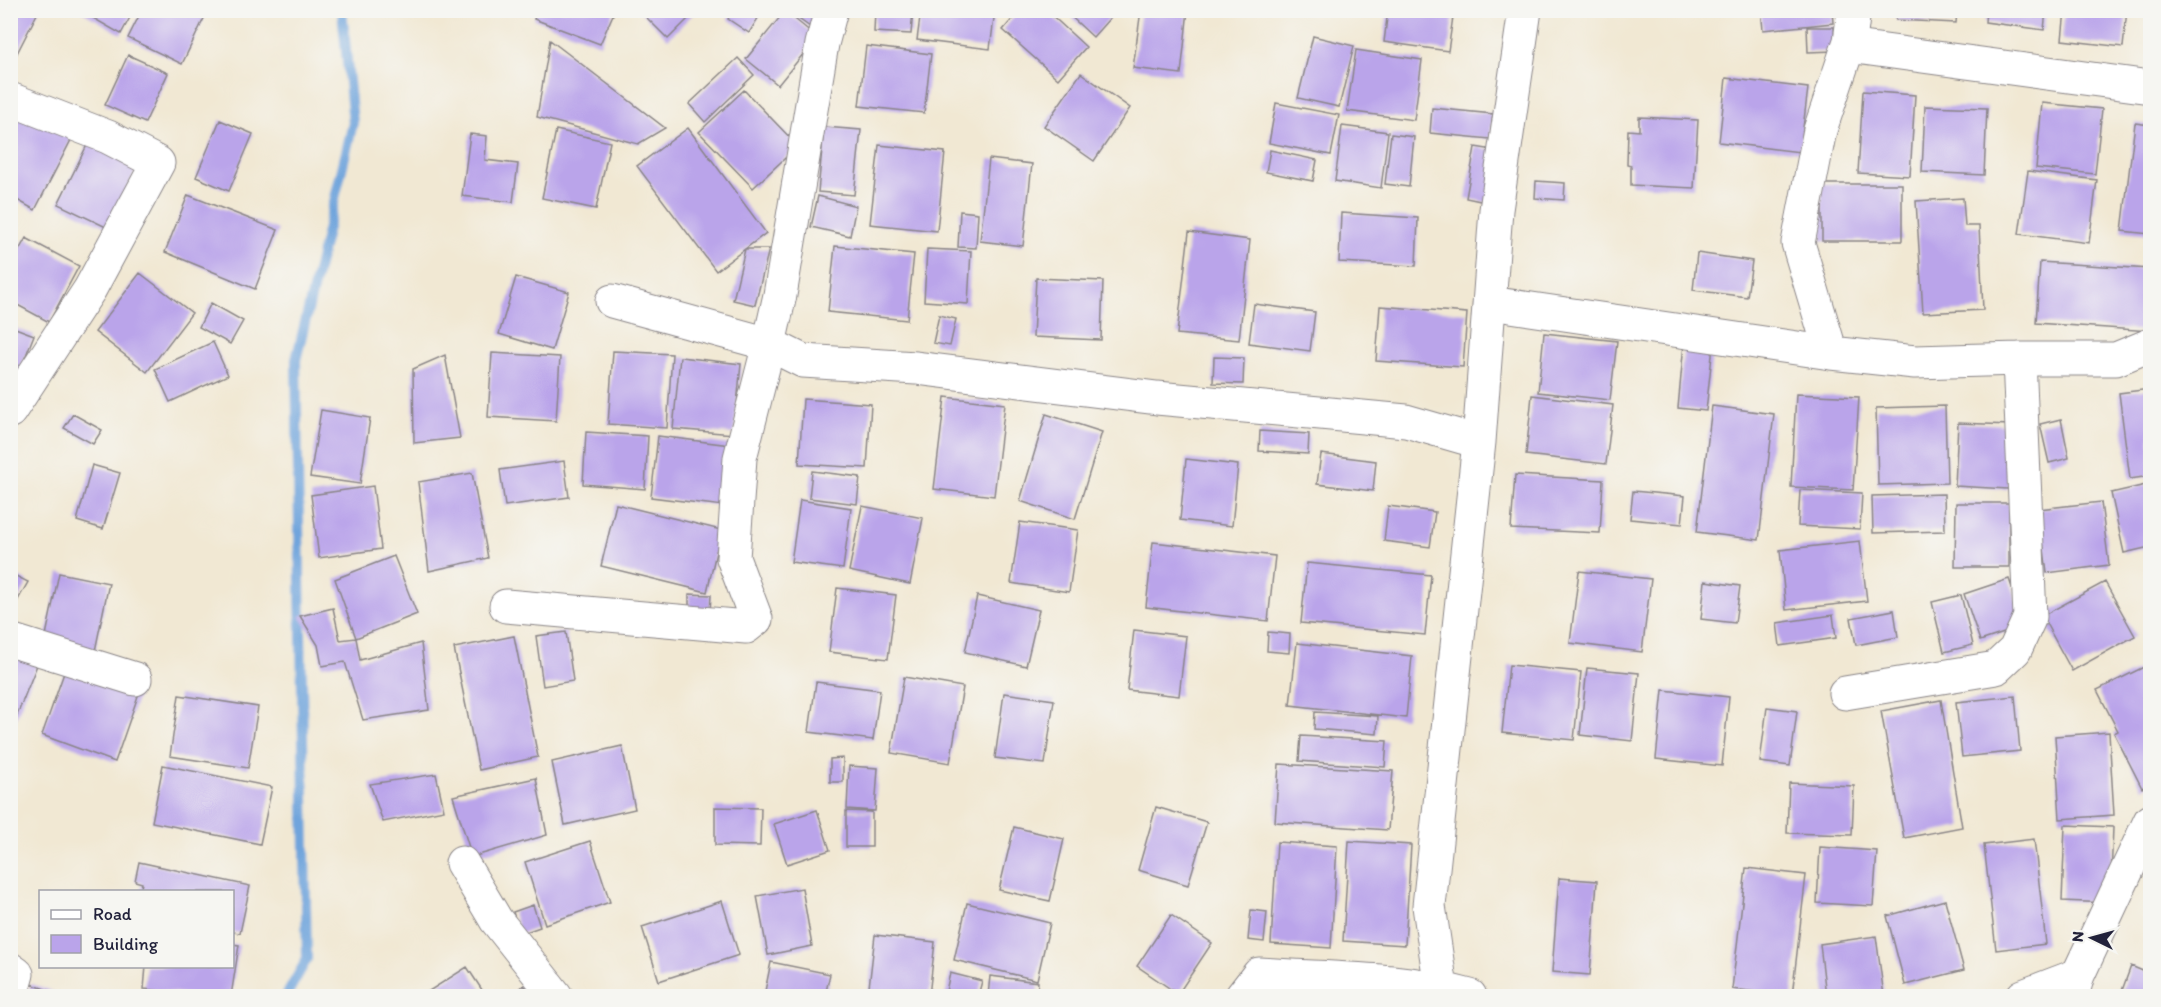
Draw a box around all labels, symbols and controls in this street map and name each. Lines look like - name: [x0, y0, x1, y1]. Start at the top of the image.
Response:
- legend: [39, 890, 234, 968]
- text: Road: [93, 903, 132, 925]
- north arrow: [2062, 908, 2122, 968]
- text: N: [2068, 931, 2087, 943]
- text: Building: [93, 933, 159, 955]

